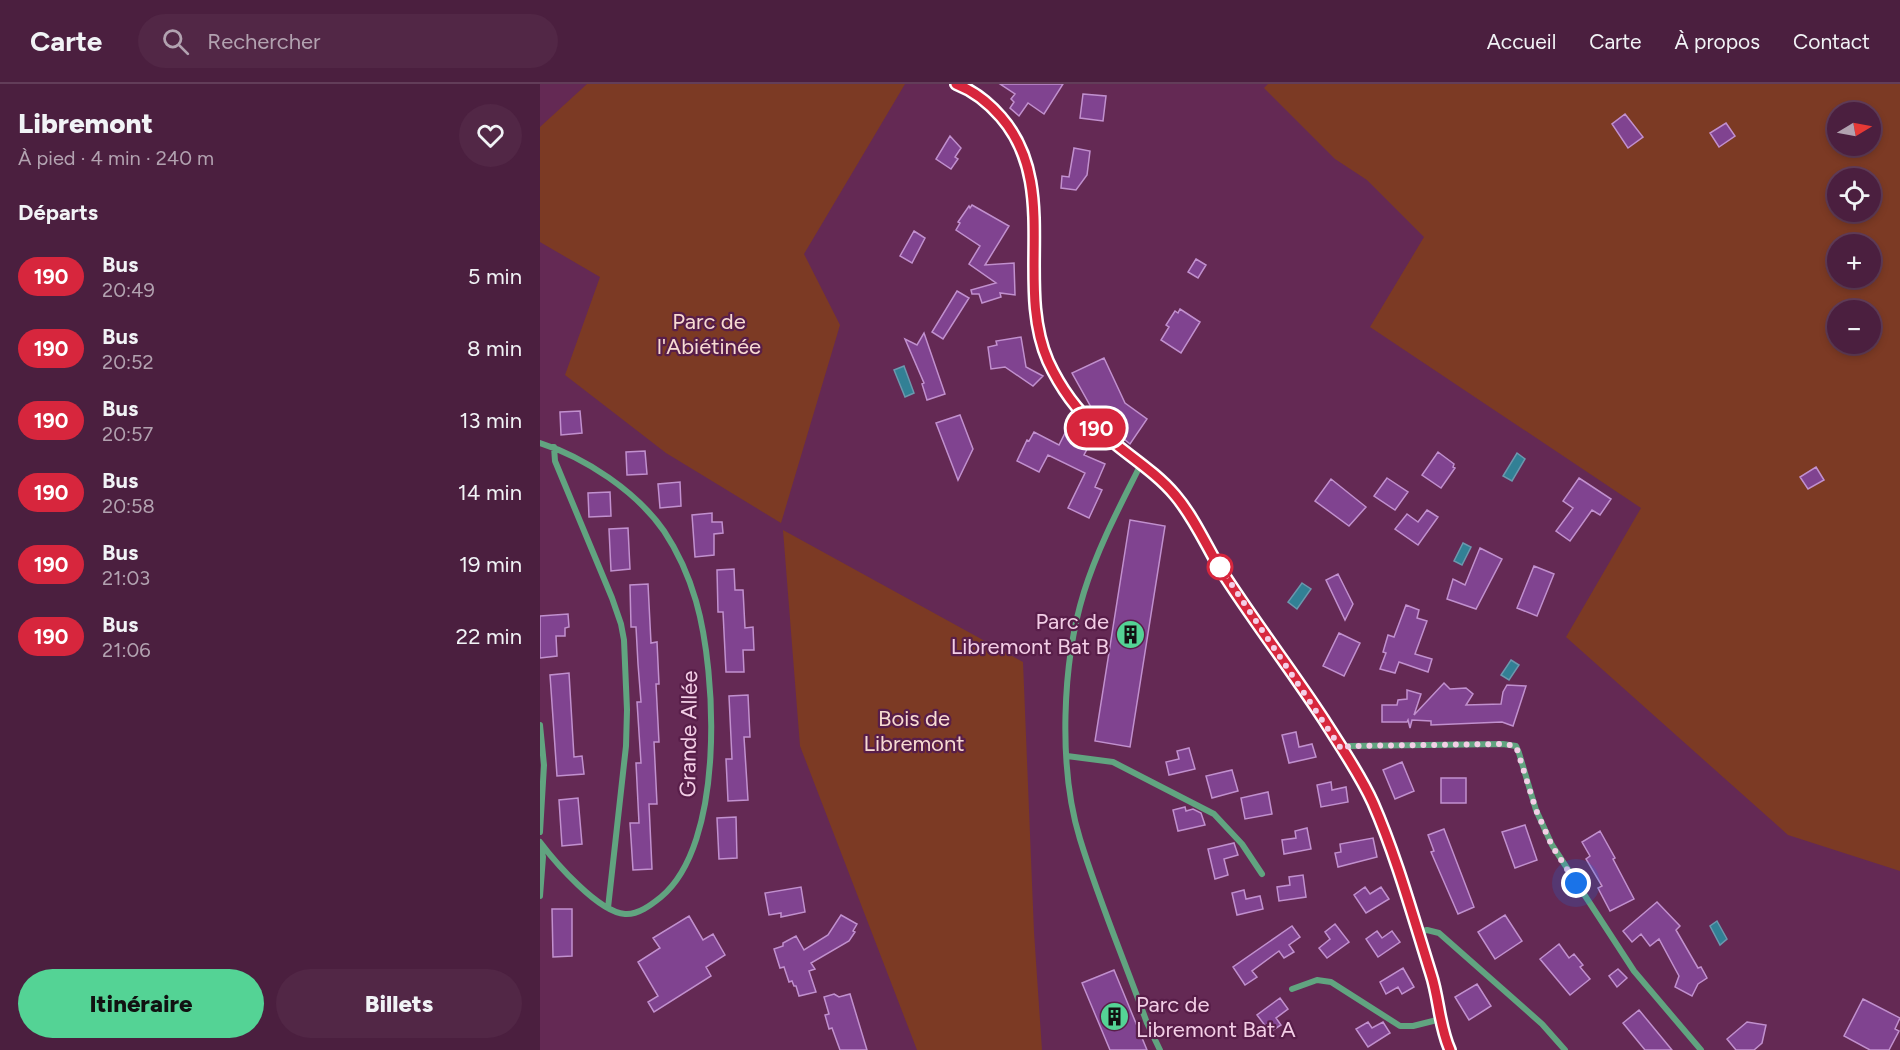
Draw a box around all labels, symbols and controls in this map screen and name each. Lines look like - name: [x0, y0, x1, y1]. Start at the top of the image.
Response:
- search box: [138, 14, 558, 68]
- text: Carte: [30, 24, 102, 58]
- icon: search: [159, 25, 192, 58]
- text: Rechercher: [207, 28, 320, 55]
- text: Accueil: [1487, 29, 1556, 54]
- text: Carte: [1589, 29, 1642, 54]
- text: À propos: [1675, 29, 1760, 54]
- text: Contact: [1793, 29, 1870, 54]
- north arrow: [1827, 102, 1881, 156]
- map controls: [1827, 102, 1881, 354]
- button: heart: [459, 104, 522, 167]
- text: Libremont: [18, 106, 153, 140]
- text: À pied · 4 min · 240 m: [18, 146, 214, 170]
- button: locate: [1827, 168, 1881, 222]
- text: Départs: [18, 199, 98, 226]
- button: +: [1827, 234, 1881, 288]
- text: Bus: [102, 251, 138, 278]
- text: 5 min: [468, 263, 522, 290]
- text: 190: [34, 264, 68, 289]
- text: 20:49: [102, 278, 155, 302]
- button: −: [1827, 300, 1881, 354]
- park label: Parc de l'Abiétinée: [657, 308, 761, 360]
- text: Bus: [102, 323, 138, 350]
- text: 8 min: [467, 335, 522, 362]
- text: 190: [34, 336, 68, 361]
- text: 20:52: [102, 350, 154, 374]
- text: Bus: [102, 395, 138, 422]
- text: 13 min: [459, 407, 522, 434]
- text: 190: [34, 408, 68, 433]
- line badge: 190: [1062, 408, 1130, 448]
- text: 190: [1079, 416, 1113, 441]
- text: 20:57: [102, 422, 153, 446]
- text: Bus: [102, 467, 138, 494]
- text: 14 min: [458, 479, 522, 506]
- text: 190: [34, 480, 68, 505]
- text: 20:58: [102, 494, 155, 518]
- text: Bus: [102, 539, 138, 566]
- text: 19 min: [459, 551, 522, 578]
- text: 190: [34, 552, 68, 577]
- unlabelled marker: [1207, 554, 1233, 580]
- text: 21:03: [102, 566, 150, 590]
- place label: Parc de Libremont Bat B: [951, 608, 1109, 660]
- text: Bus: [102, 611, 138, 638]
- building icon: Parc de Libremont Bat B: [1114, 618, 1146, 650]
- text: 22 min: [456, 623, 522, 650]
- text: 190: [34, 624, 68, 649]
- text: 21:06: [102, 638, 151, 662]
- street label: Grande Allée: [674, 670, 703, 798]
- park label: Bois de Libremont: [864, 705, 964, 757]
- your location: [1561, 868, 1591, 898]
- button: Itinéraire: [18, 969, 264, 1038]
- button: Billets: [276, 969, 522, 1038]
- place label: Parc de Libremont Bat A: [1136, 991, 1296, 1043]
- building icon: Parc de Libremont Bat A: [1099, 1001, 1131, 1033]

